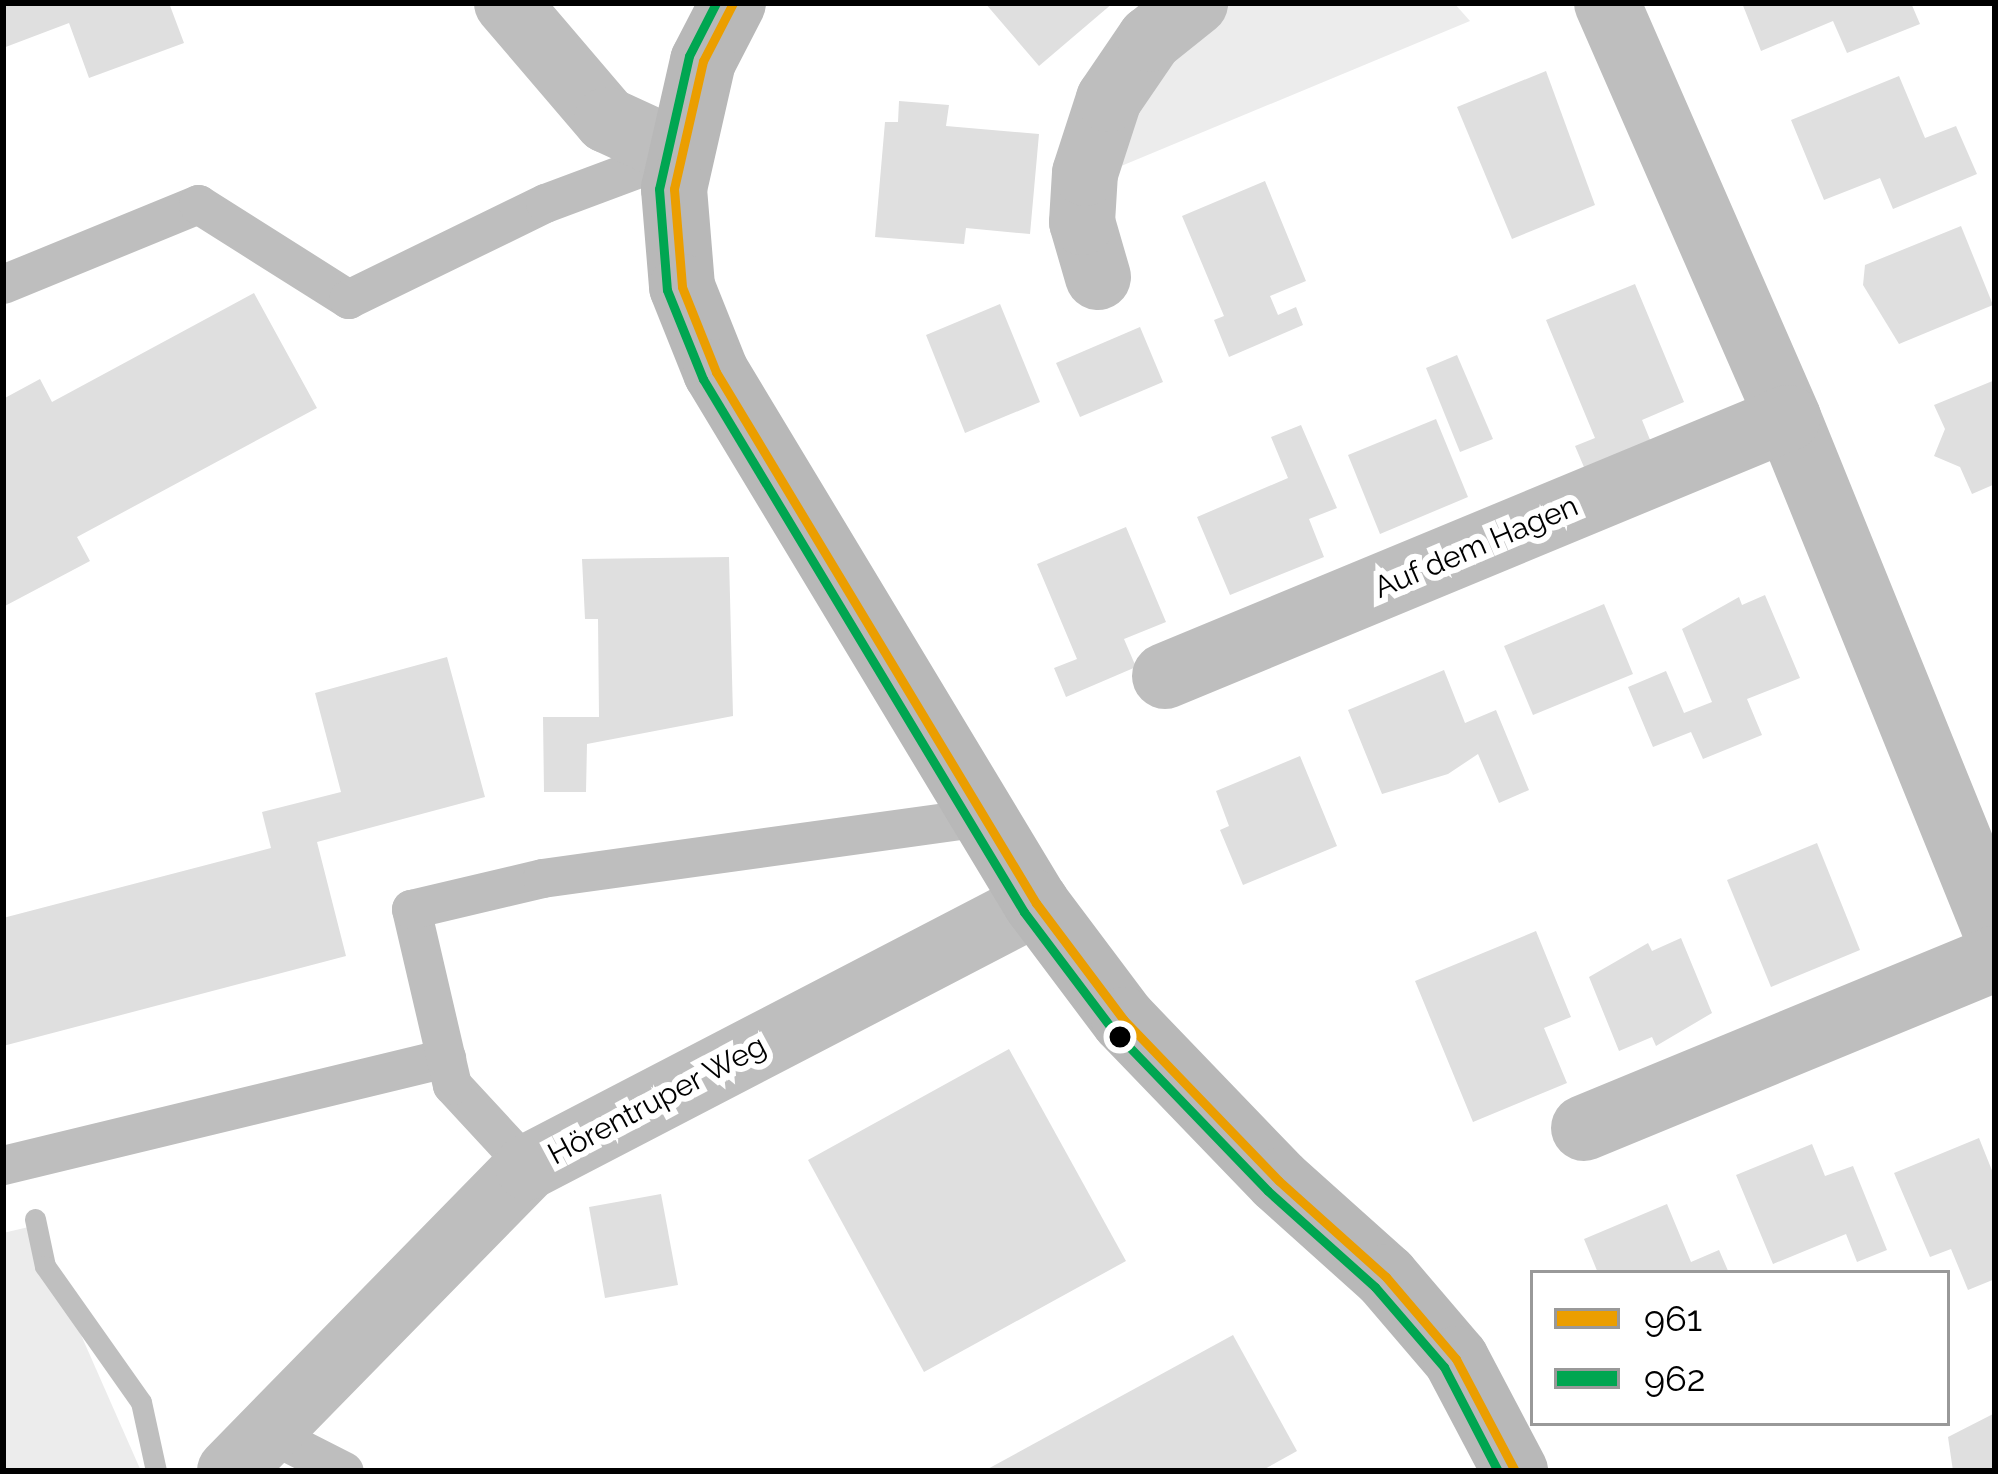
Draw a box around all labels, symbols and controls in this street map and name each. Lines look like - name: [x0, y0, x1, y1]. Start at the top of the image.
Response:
- street label: Auf dem Hagen: [1368, 488, 1584, 606]
- unlabelled marker: [1109, 1026, 1131, 1048]
- street label: Hörentruper Weg: [541, 1027, 773, 1173]
- legend: [1530, 1270, 1950, 1426]
- text: 961: [1644, 1297, 1702, 1339]
- text: 962: [1644, 1357, 1706, 1399]

